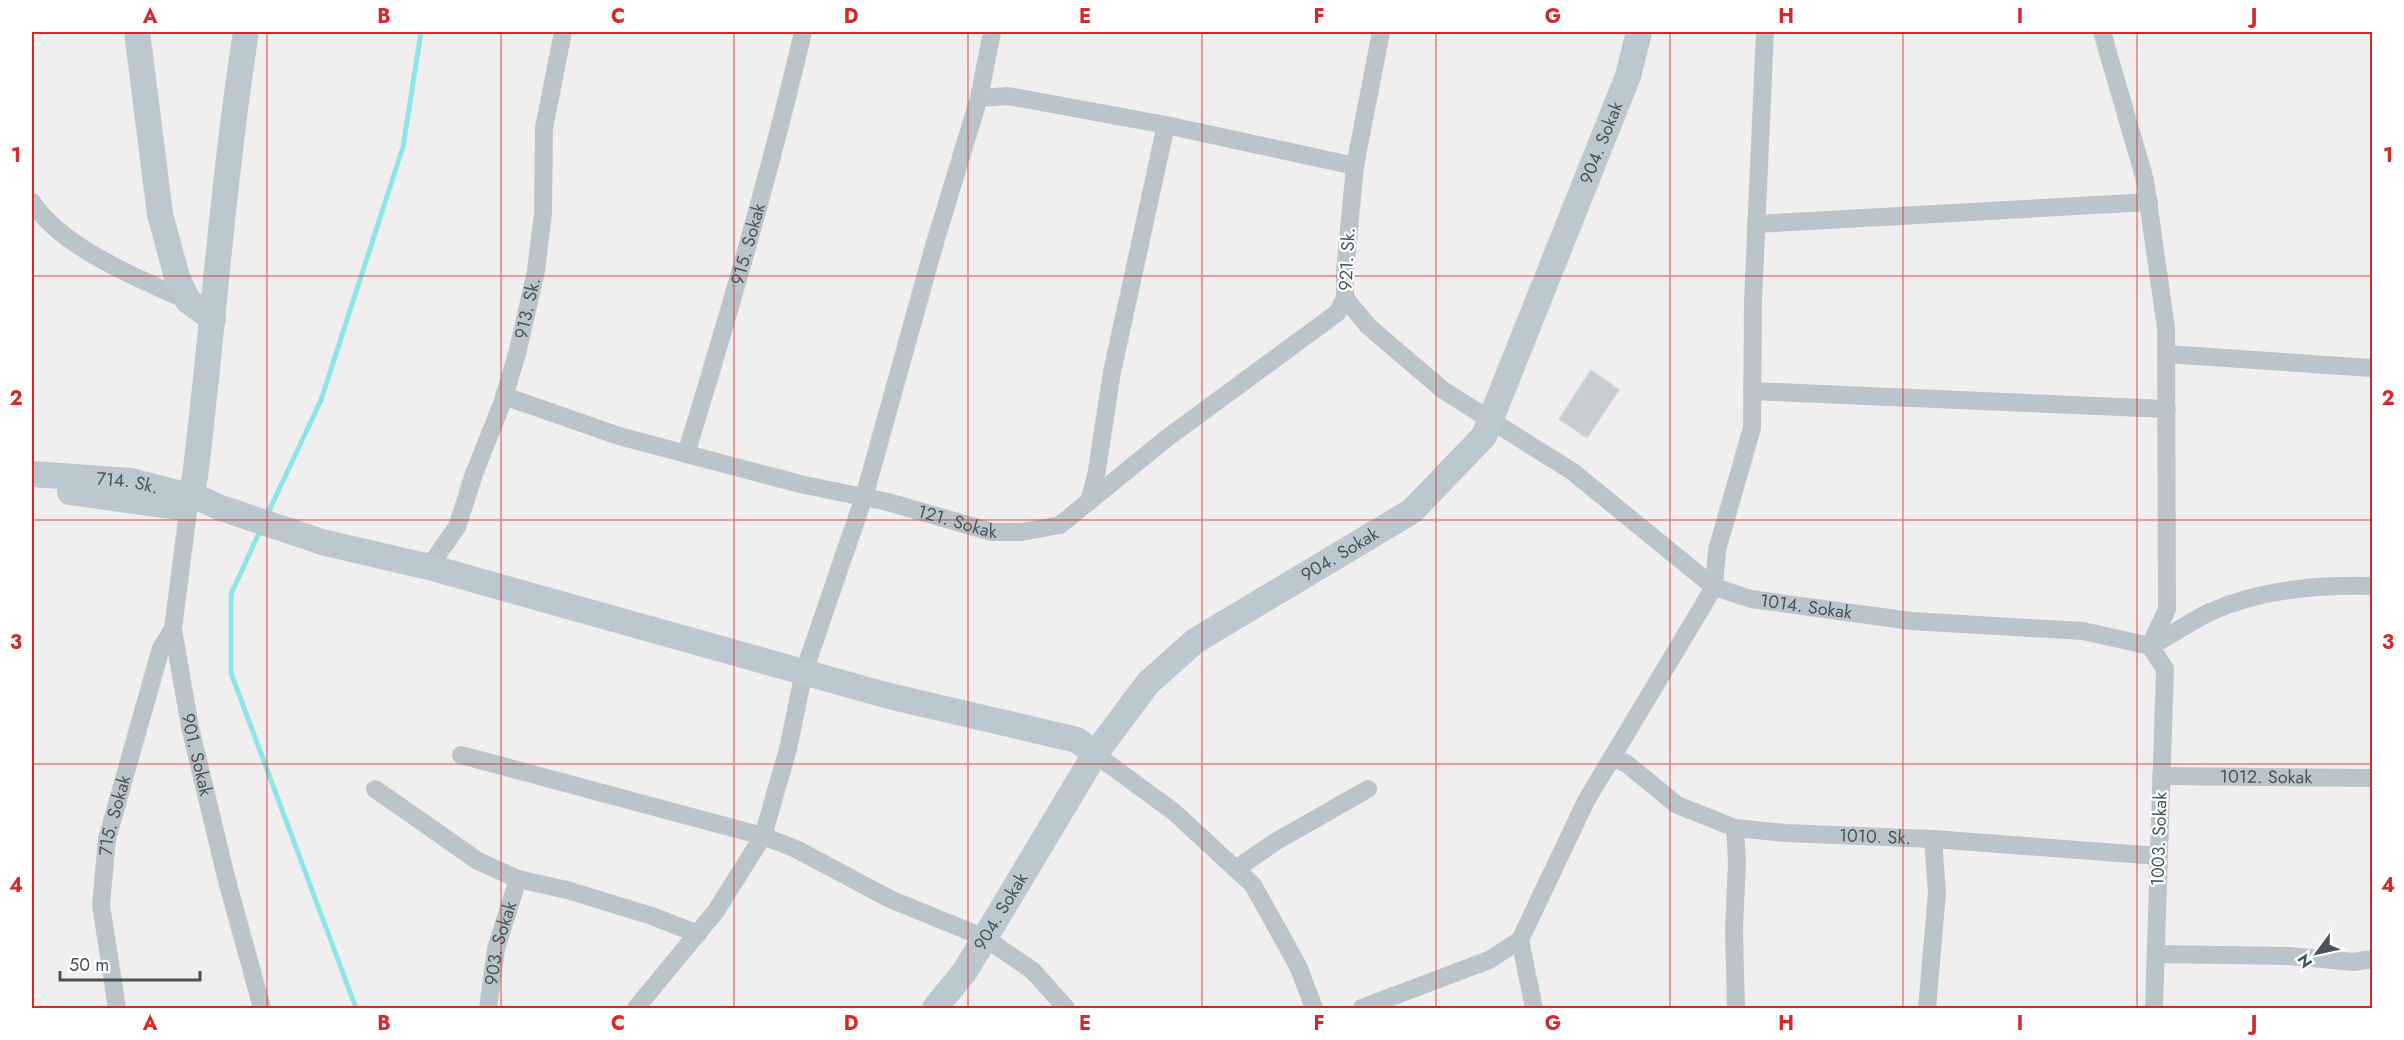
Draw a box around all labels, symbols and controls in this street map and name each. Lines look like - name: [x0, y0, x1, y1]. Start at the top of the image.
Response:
- text: A: [142, 2, 158, 31]
- text: B: [377, 2, 391, 31]
- text: C: [611, 2, 625, 31]
- text: D: [844, 2, 858, 31]
- text: E: [1079, 2, 1091, 31]
- text: F: [1313, 2, 1325, 31]
- text: G: [1545, 2, 1561, 31]
- text: H: [1778, 2, 1794, 31]
- text: I: [2017, 2, 2023, 31]
- text: J: [2247, 2, 2257, 31]
- street label: 904. Sokak: [1573, 98, 1630, 188]
- text: 1: [11, 141, 21, 170]
- text: 1: [2383, 141, 2393, 170]
- street label: 915. Sokak: [724, 200, 772, 288]
- street label: 921. Sk.: [1332, 227, 1362, 291]
- street label: 913. Sk.: [508, 275, 547, 342]
- text: 2: [9, 384, 23, 413]
- text: 2: [2381, 384, 2395, 413]
- street label: 714. Sk.: [96, 466, 161, 501]
- street label: 121. Sokak: [915, 498, 997, 545]
- street label: 904. Sokak: [1296, 521, 1384, 588]
- street label: 1014. Sokak: [1759, 587, 1854, 626]
- text: 3: [10, 628, 22, 657]
- text: 3: [2382, 628, 2394, 657]
- street label: 901. Sokak: [175, 711, 219, 799]
- street label: 1012. Sokak: [2220, 764, 2312, 790]
- street label: 715. Sokak: [93, 772, 137, 857]
- street label: 1003. Sokak: [2144, 791, 2174, 887]
- street label: 1010. Sk.: [1838, 822, 1912, 851]
- street label: 904. Sokak: [967, 868, 1034, 955]
- text: 4: [9, 871, 23, 900]
- text: 4: [2381, 871, 2395, 900]
- street label: 903. Sokak: [478, 898, 523, 987]
- north arrow: [2287, 923, 2347, 983]
- scale bar: [60, 944, 200, 982]
- text: N: [2292, 949, 2318, 972]
- text: 50 m: [69, 952, 109, 978]
- text: A: [142, 1009, 158, 1038]
- text: B: [377, 1009, 391, 1038]
- text: C: [611, 1009, 625, 1038]
- text: D: [844, 1009, 858, 1038]
- text: E: [1079, 1009, 1091, 1038]
- text: F: [1313, 1009, 1325, 1038]
- text: G: [1545, 1009, 1561, 1038]
- text: H: [1778, 1009, 1794, 1038]
- text: I: [2017, 1009, 2023, 1038]
- text: J: [2247, 1009, 2257, 1038]

